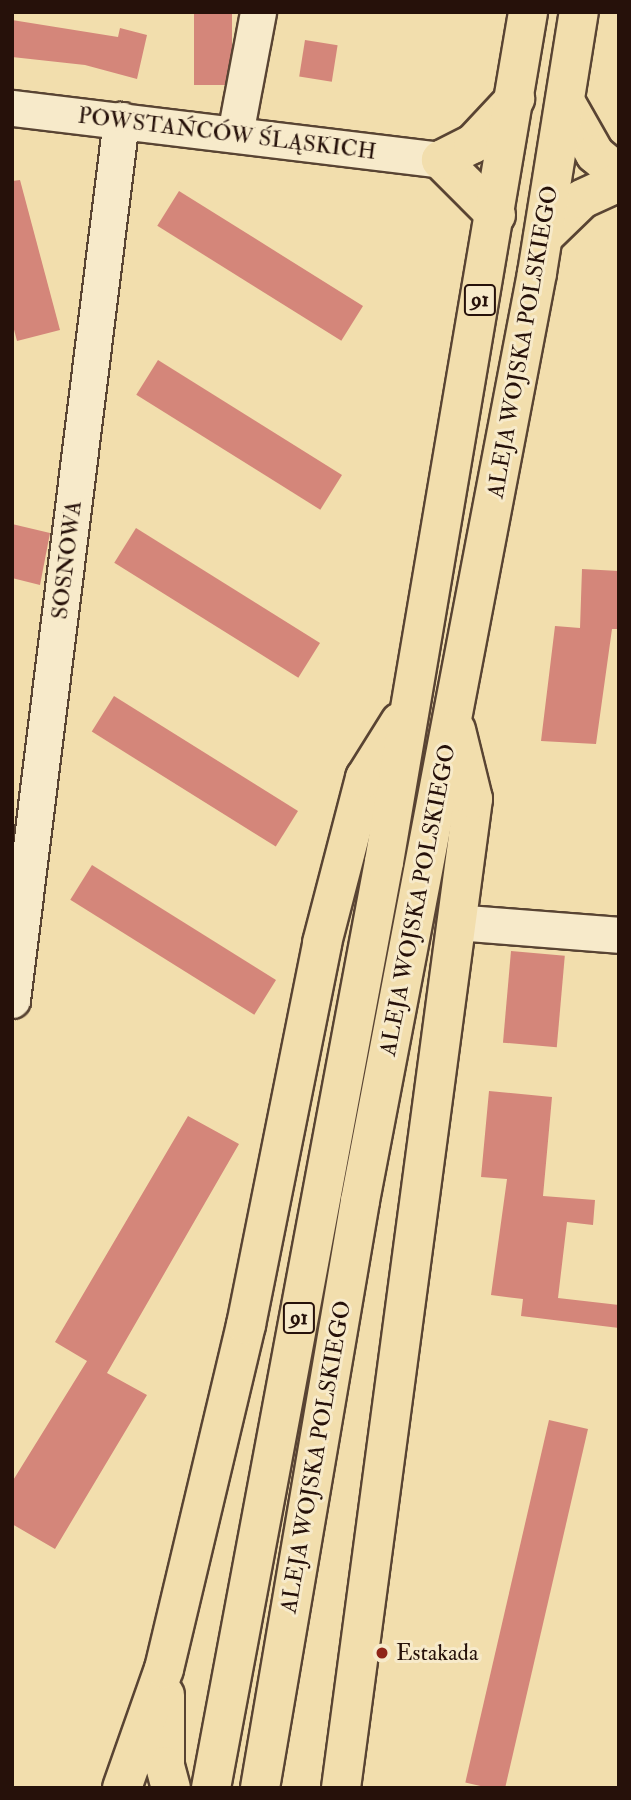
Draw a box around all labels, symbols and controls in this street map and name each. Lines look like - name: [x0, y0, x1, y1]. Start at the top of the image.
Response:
- street label: POWSTAŃCÓW ŚLĄSKICH: [76, 102, 378, 166]
- street label: ALEJA WOJSKA POLSKIEGO: [482, 183, 564, 501]
- road number: 91: [462, 282, 498, 318]
- street label: SOSNOWA: [46, 499, 88, 621]
- street label: ALEJA WOJSKA POLSKIEGO: [374, 742, 462, 1058]
- street label: ALEJA WOJSKA POLSKIEGO: [275, 1298, 357, 1616]
- road number: 91: [282, 1300, 316, 1336]
- place label: Estakada: [396, 1639, 478, 1667]
- marker: Estakada: [374, 1645, 390, 1661]

